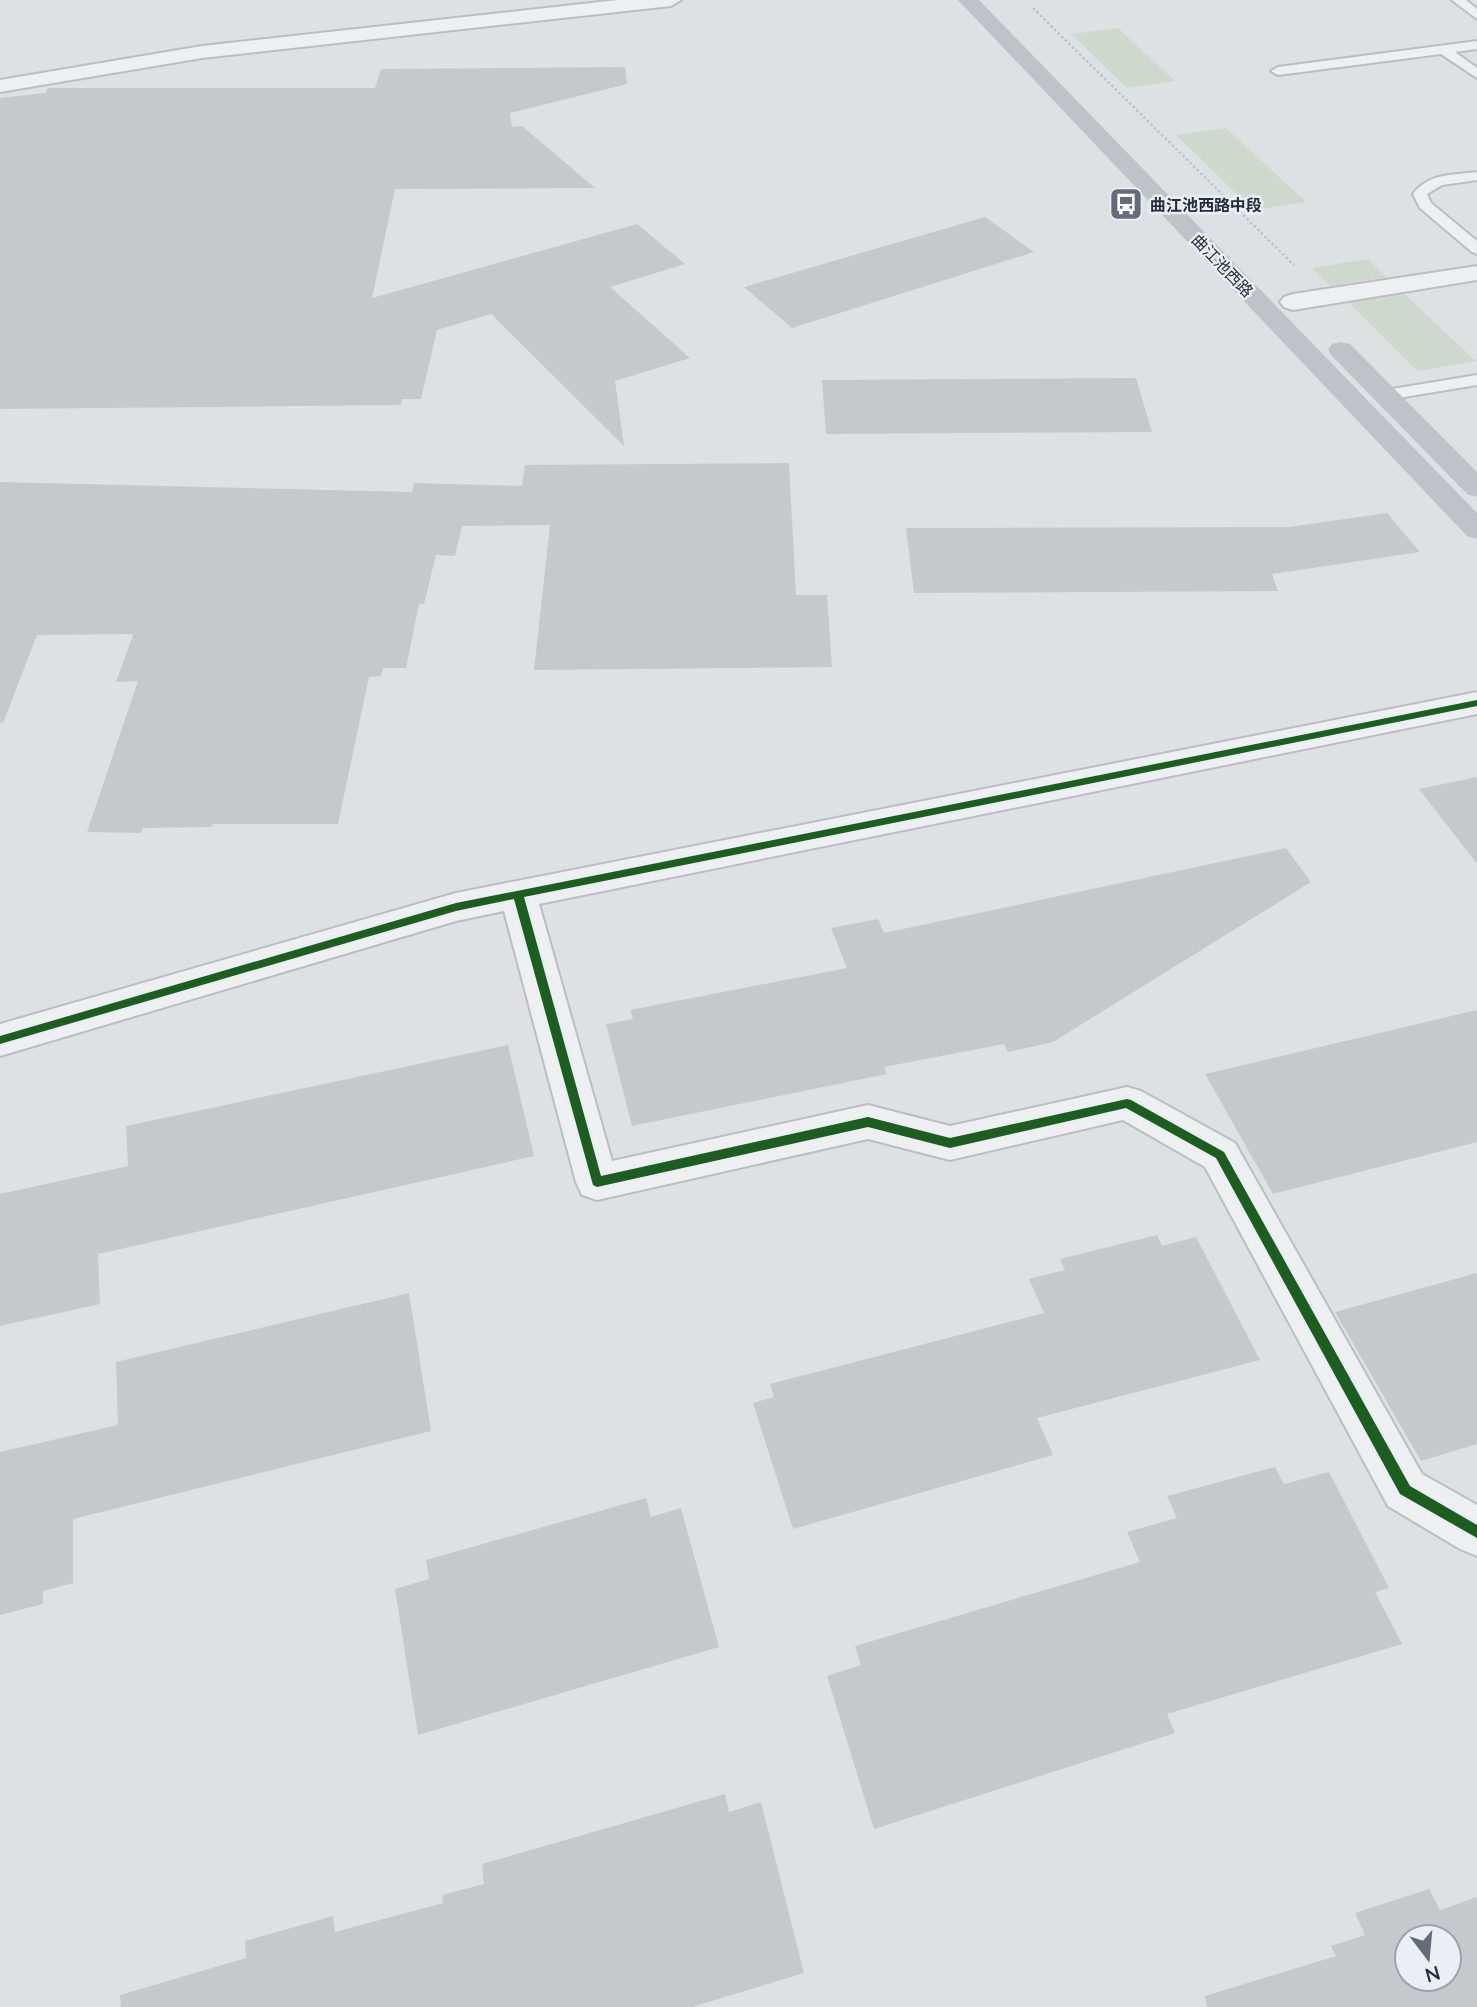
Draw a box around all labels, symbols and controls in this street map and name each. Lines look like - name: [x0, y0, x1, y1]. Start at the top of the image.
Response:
- bus stop icon: 曲江池西路中段: [1107, 185, 1145, 223]
- place label: 曲江池西路中段: [1150, 195, 1262, 214]
- street label: 曲江池西路: [1188, 230, 1258, 300]
- north arrow: [1393, 1923, 1463, 1993]
- text: N: [1423, 1962, 1443, 1988]

